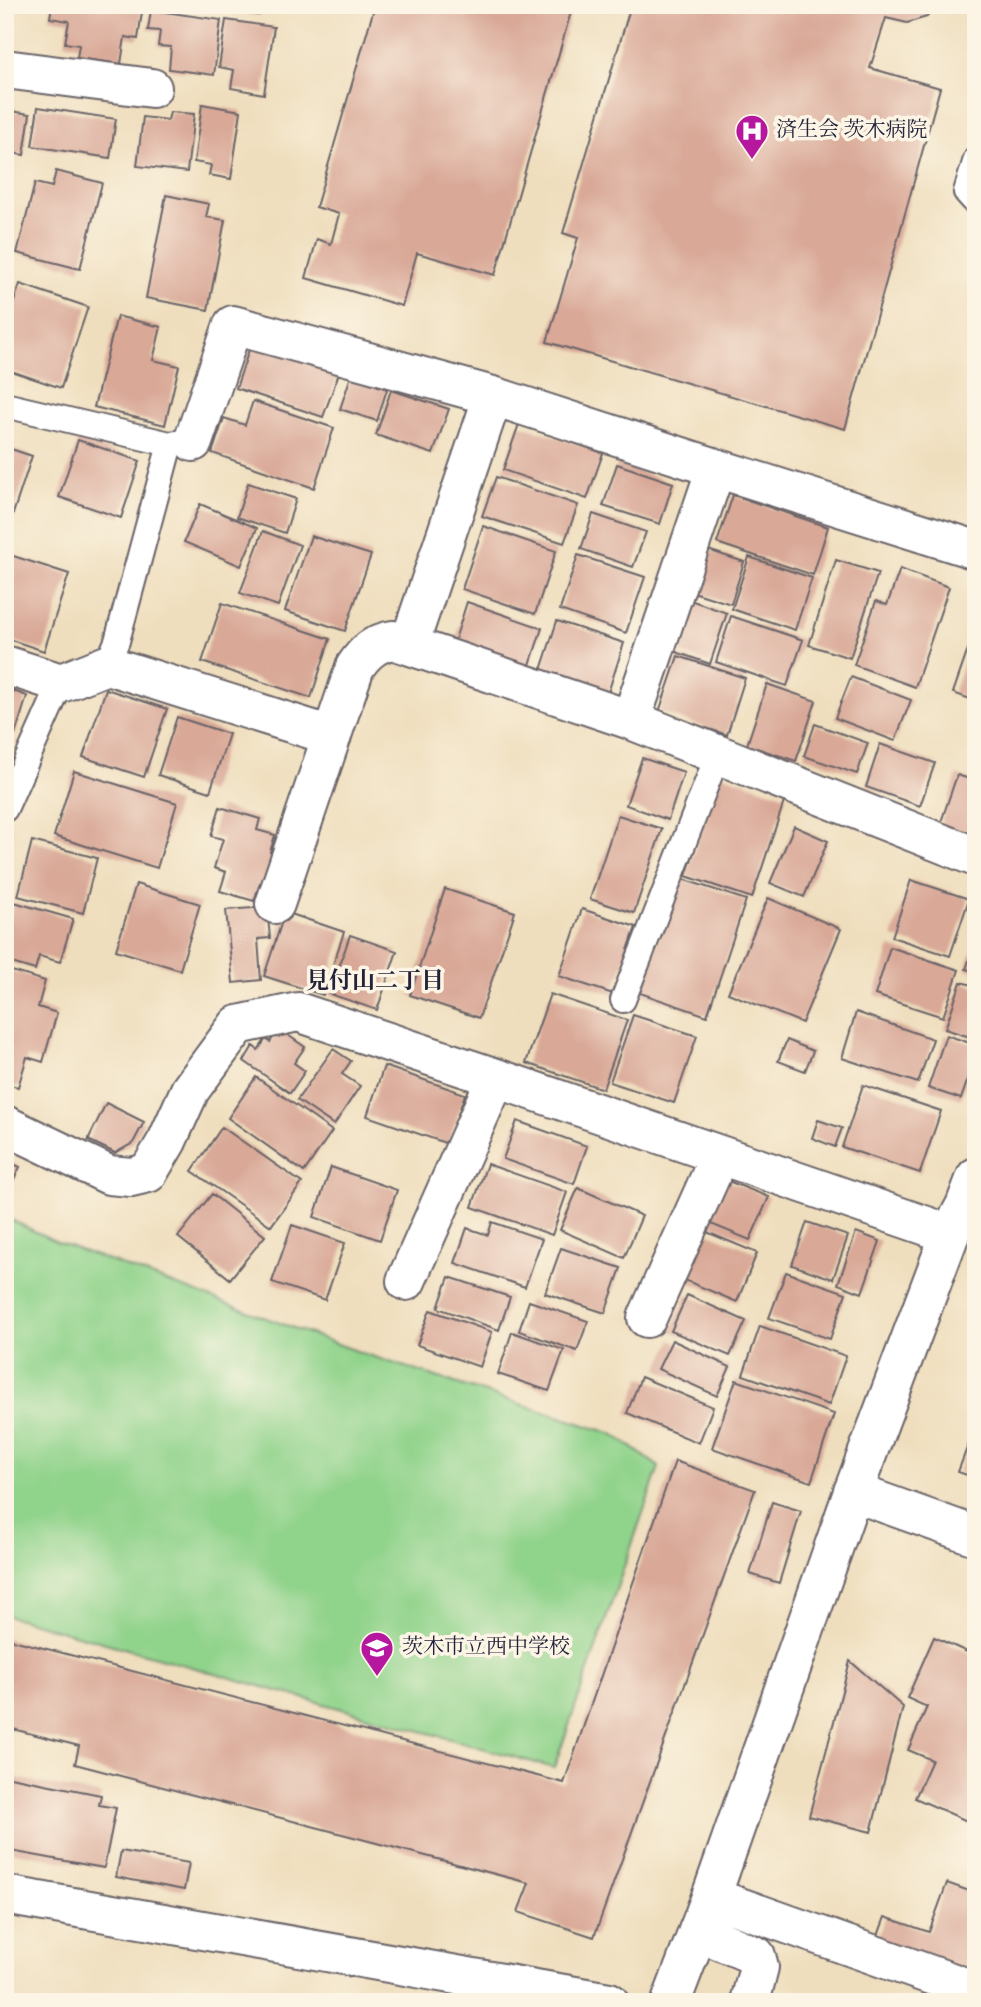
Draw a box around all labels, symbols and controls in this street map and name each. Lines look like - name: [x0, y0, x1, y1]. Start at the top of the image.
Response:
- hospital icon: 済生会 茨木病院: [733, 112, 771, 161]
- place label: 済生会 茨木病院: [776, 116, 927, 146]
- district label: 見付山二丁目: [306, 966, 444, 999]
- school or university icon: 茨木市立西中学校: [358, 1629, 396, 1678]
- place label: 茨木市立西中学校: [402, 1633, 570, 1663]

